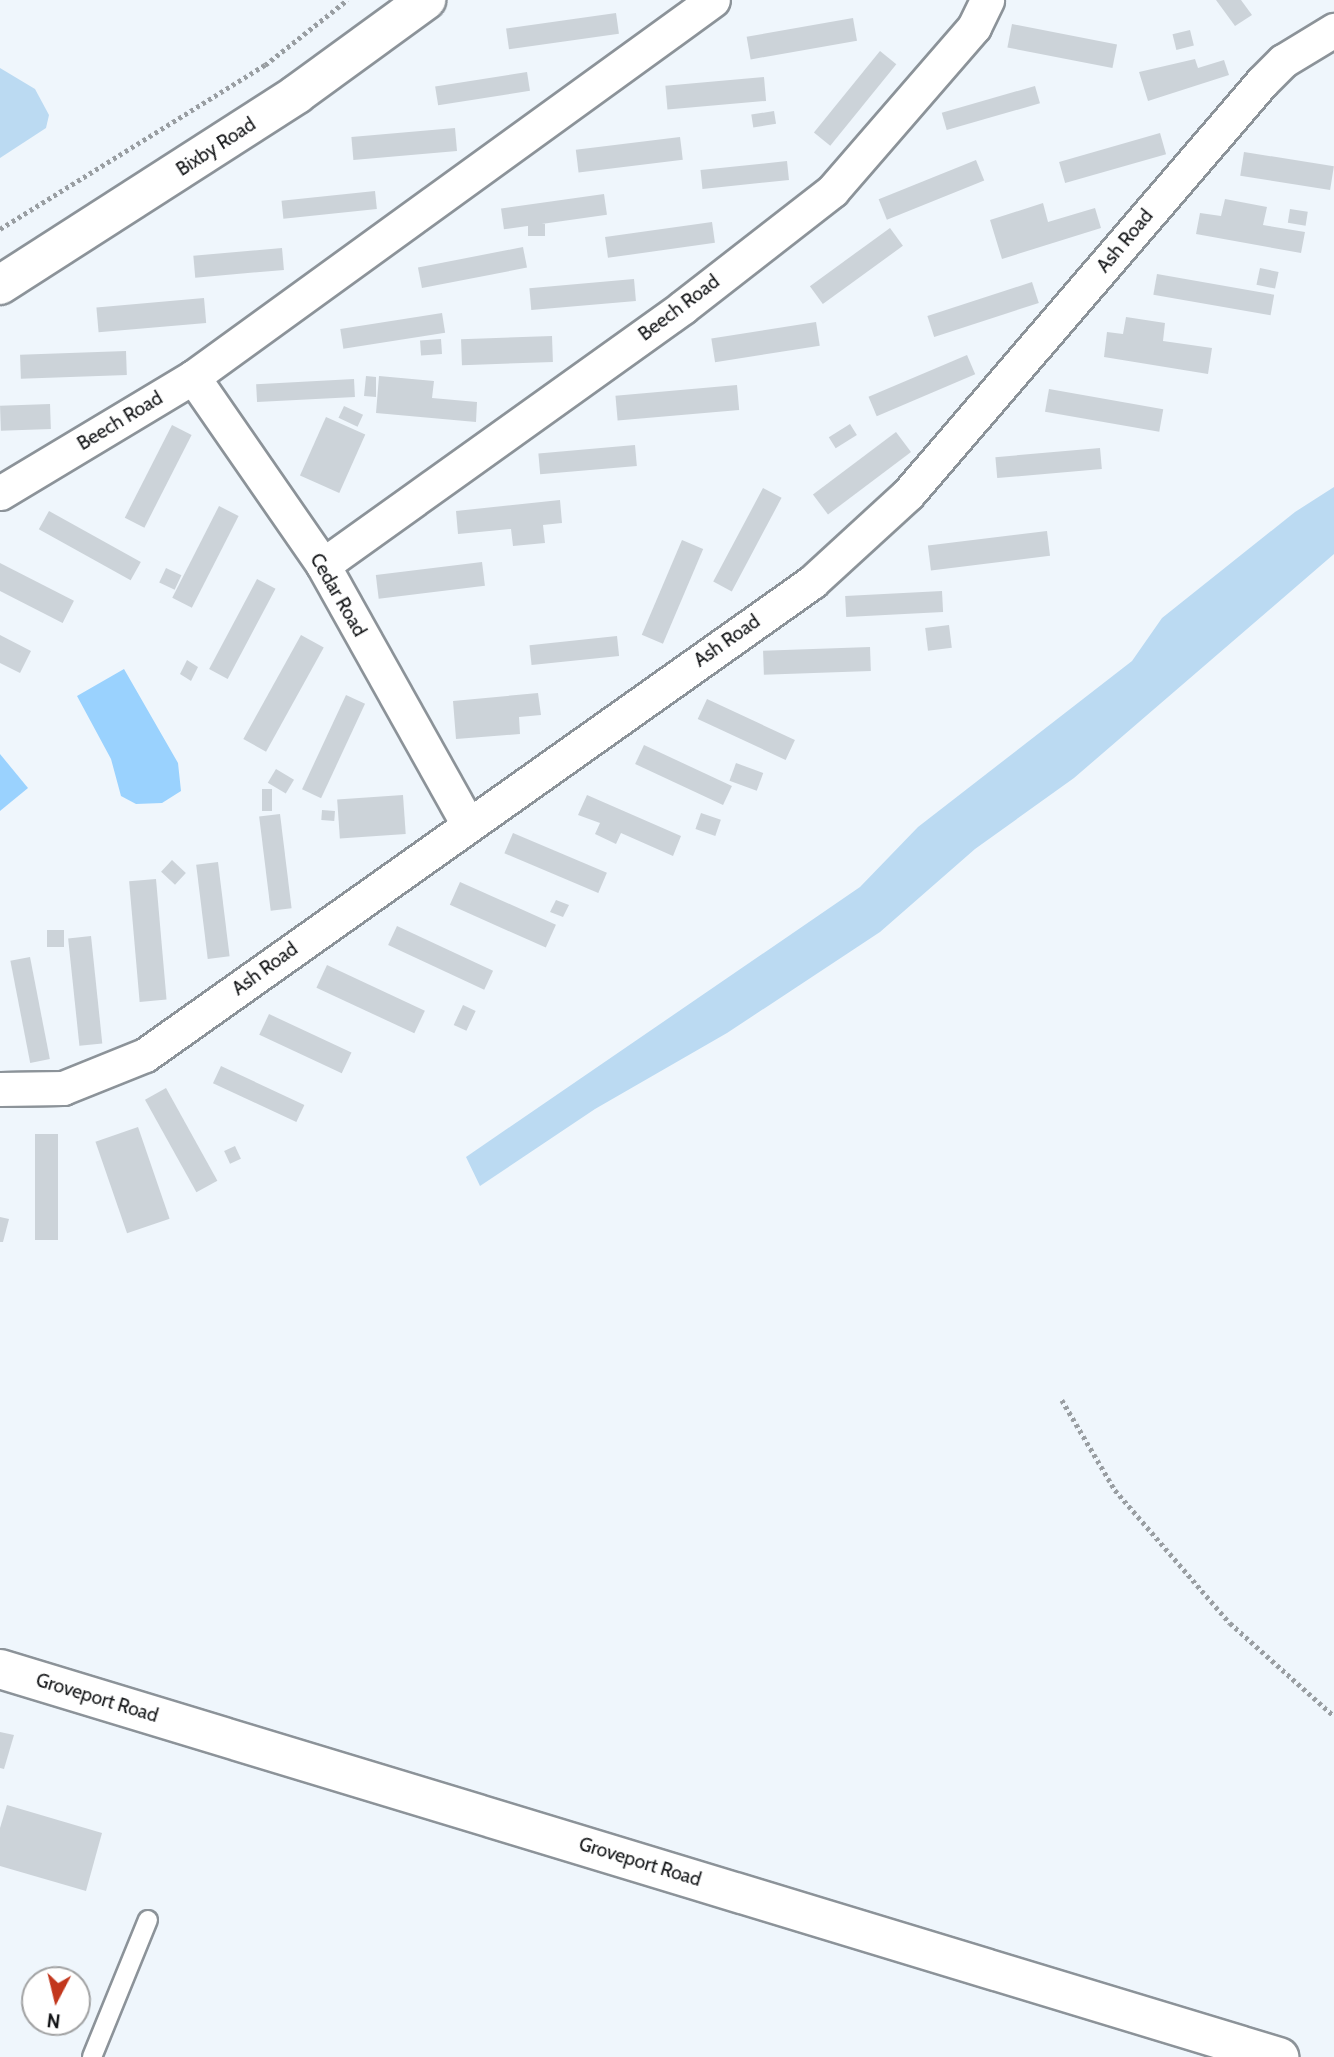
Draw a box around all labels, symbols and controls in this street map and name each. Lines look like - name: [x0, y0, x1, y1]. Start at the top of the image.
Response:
- street label: Bixby Road: [172, 113, 260, 181]
- street label: Ash Road: [1092, 205, 1158, 277]
- street label: Beech Road: [634, 270, 724, 346]
- street label: Beech Road: [73, 387, 167, 455]
- street label: Cedar Road: [305, 549, 371, 641]
- street label: Ash Road: [690, 610, 764, 672]
- street label: Ash Road: [228, 938, 302, 1000]
- street label: Groveport Road: [33, 1669, 161, 1727]
- street label: Groveport Road: [576, 1833, 704, 1891]
- north arrow: [21, 1966, 91, 2036]
- text: N: [46, 2008, 62, 2033]

